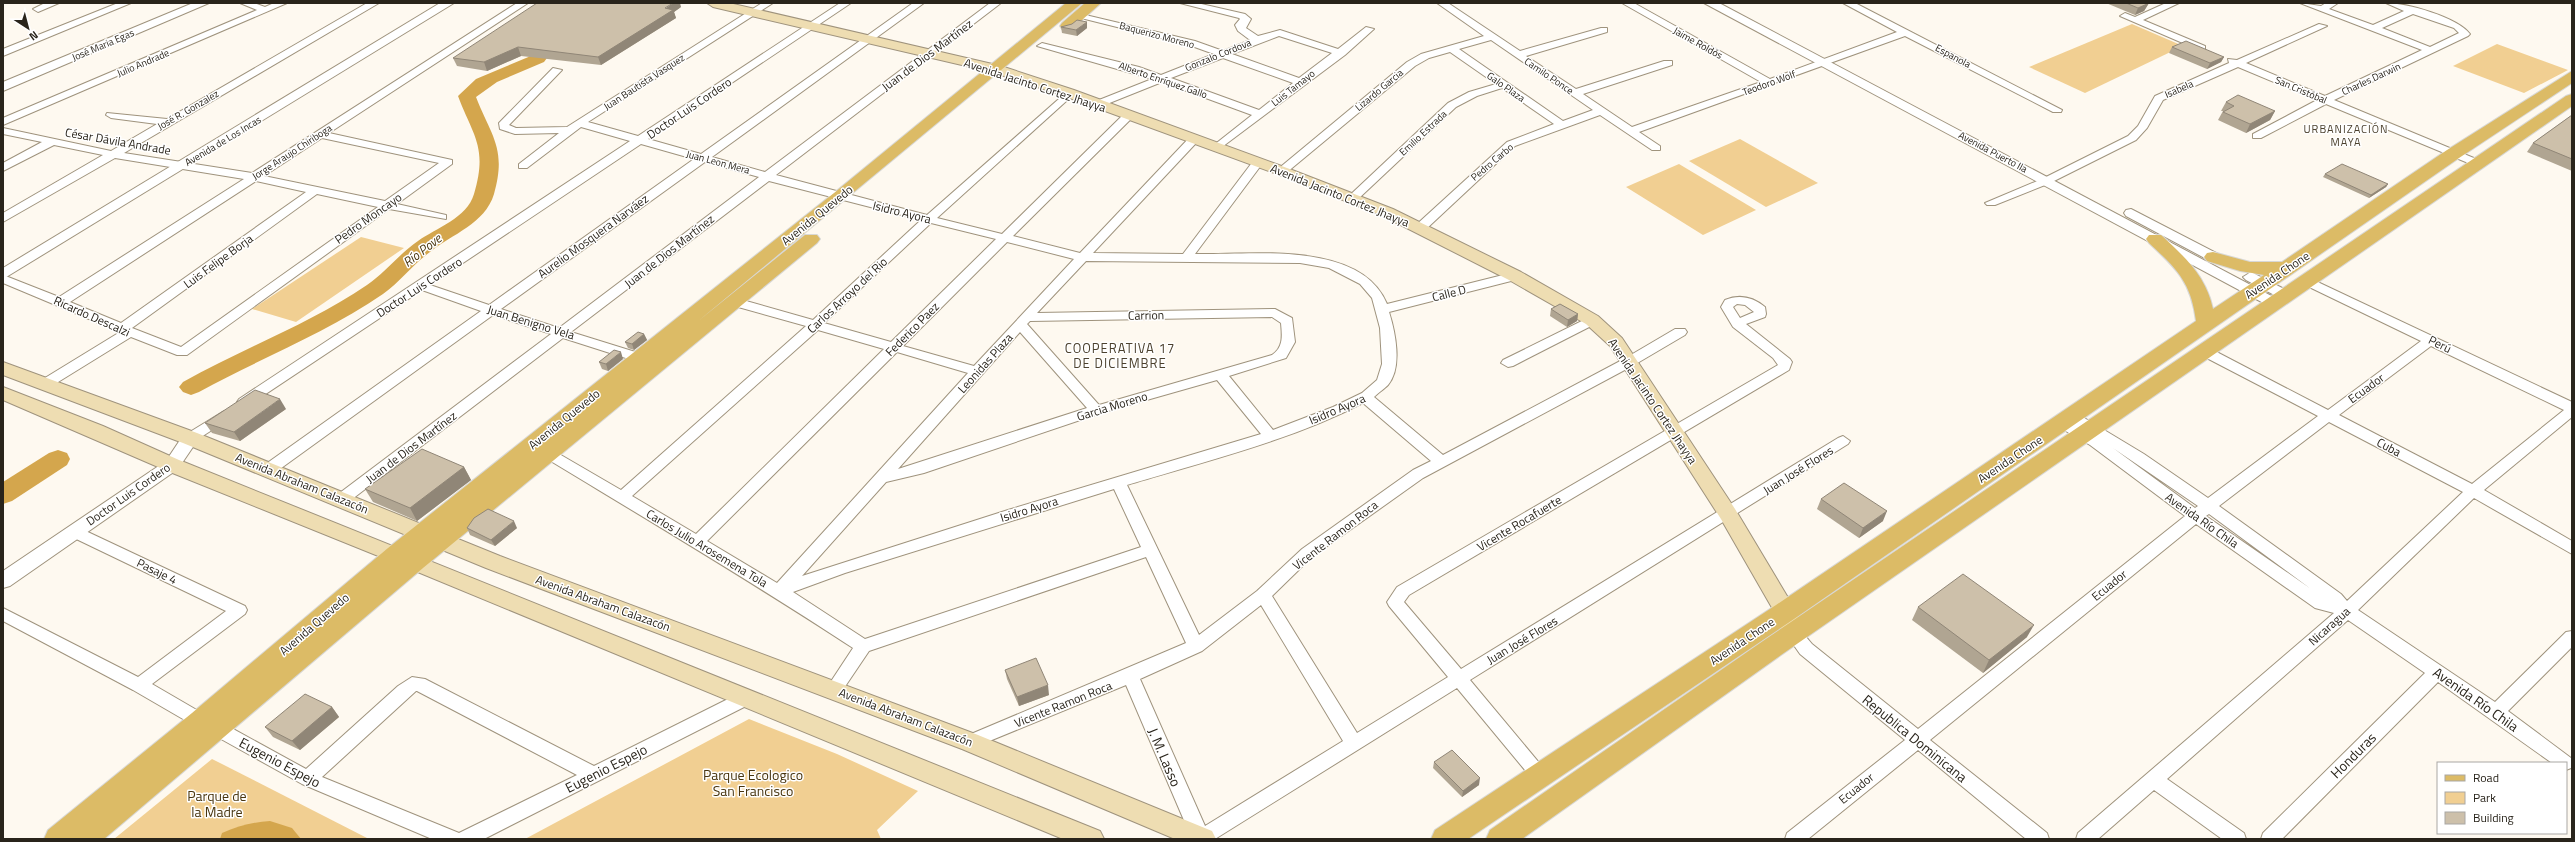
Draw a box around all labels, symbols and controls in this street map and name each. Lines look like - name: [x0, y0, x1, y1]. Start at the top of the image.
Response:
- north arrow: [8, 8, 48, 48]
- street label: Juan de Dios Martínez: [877, 14, 977, 96]
- street label: Baquerizo Moreno: [1118, 18, 1196, 52]
- street label: Jaime Roldós: [1670, 23, 1726, 63]
- street label: José Maria Egas: [69, 25, 137, 65]
- text: N: [26, 27, 42, 45]
- street label: Gonzalo Cordova: [1183, 35, 1253, 75]
- street label: Espanola: [1933, 40, 1973, 72]
- street label: Julio Andrade: [114, 45, 172, 81]
- street label: Juan Bautista Vasquez: [601, 50, 688, 114]
- street label: Avenida Jacinto Cortez Jhayya: [962, 53, 1108, 117]
- street label: Camilo Ponce: [1521, 54, 1577, 98]
- street label: Alberto Enríquez Gallo: [1117, 58, 1209, 102]
- street label: Charles Darwin: [2339, 59, 2403, 99]
- street label: Lizardo Garcia: [1352, 65, 1406, 115]
- street label: Luis Tamayo: [1268, 66, 1318, 110]
- street label: Teodoro Wolf: [1740, 66, 1798, 100]
- street label: Galo Plaza: [1484, 68, 1528, 106]
- street label: Doctor Luis Cordero: [643, 72, 735, 144]
- street label: San Cristóbal: [2273, 72, 2329, 108]
- street label: Isabela: [2162, 76, 2196, 102]
- street label: José R. Gonzalez: [154, 86, 222, 134]
- street label: Emilio Estrada: [1396, 107, 1450, 159]
- street label: Avenida de Los Incas: [182, 112, 264, 170]
- street label: Jorge Araujo Chiriboga: [249, 120, 335, 184]
- district label: URBANIZACIÓN MAYA: [2304, 121, 2388, 150]
- street label: César Dávila Andrade: [64, 122, 172, 160]
- street label: Avenida Puerto Ila: [1956, 128, 2030, 176]
- street label: Pedro Carbo: [1467, 140, 1517, 184]
- street label: Juan Leon Mera: [685, 146, 751, 178]
- street label: Avenida Jacinto Cortez Jhayya: [1268, 158, 1412, 232]
- street label: Avenida Quevedo: [777, 180, 857, 250]
- street label: Pedro Moncayo: [330, 188, 406, 248]
- street label: Aurelio Mosquera Narváez: [534, 189, 652, 283]
- street label: Isidro Ayora: [871, 196, 933, 228]
- street label: Juan de Dios Martínez: [620, 210, 718, 292]
- water label: Río Pove: [398, 228, 446, 272]
- street label: Luis Felipe Borja: [179, 229, 257, 293]
- street label: Avenida Chone: [2241, 246, 2313, 304]
- street label: Doctor Luis Cordero: [372, 252, 466, 322]
- street label: Carlos Arroyo del Rio: [802, 252, 892, 338]
- street label: Calle D: [1430, 280, 1468, 306]
- street label: Ricardo Descalzi: [51, 291, 133, 341]
- street label: Federico Paez: [881, 298, 943, 360]
- street label: Juan Benigno Vela: [485, 300, 577, 344]
- street label: Carrion: [1128, 305, 1164, 325]
- street label: Leonidas Plaza: [953, 329, 1017, 397]
- street label: Perú: [2425, 330, 2455, 358]
- street label: Avenida Jacinto Cortez Jhayya: [1604, 334, 1702, 468]
- district label: COOPERATIVA 17 DE DICIEMBRE: [1065, 338, 1175, 373]
- street label: Ecuador: [2344, 368, 2388, 408]
- street label: Avenida Quevedo: [524, 384, 604, 454]
- street label: Garcia Moreno: [1074, 386, 1150, 426]
- street label: Isidro Ayora: [1306, 389, 1368, 429]
- street label: Juan de Dios Martínez: [361, 406, 461, 488]
- street label: Avenida Chone: [1974, 430, 2046, 488]
- street label: Cuba: [2373, 433, 2405, 461]
- street label: Juan José Flores: [1759, 441, 1837, 499]
- street label: Avenida Abraham Calazacón: [233, 448, 371, 518]
- street label: Doctor Luis Cordero: [82, 458, 174, 530]
- street label: Avenida Río Chila: [2161, 488, 2243, 552]
- street label: Vicente Rocafuerte: [1473, 490, 1565, 556]
- street label: Isidro Ayora: [998, 491, 1060, 527]
- street label: Vicente Ramon Roca: [1288, 496, 1382, 574]
- street label: Carlos Julio Arosemena Tola: [643, 504, 771, 592]
- street label: Pasaje 4: [134, 553, 181, 589]
- street label: Ecuador: [2087, 565, 2131, 605]
- street label: Avenida Abraham Calazacón: [533, 570, 673, 636]
- street label: Avenida Quevedo: [275, 588, 353, 660]
- street label: Nicaragua: [2304, 602, 2354, 650]
- street label: Juan José Flores: [1483, 611, 1562, 669]
- street label: Avenida Chone: [1706, 612, 1778, 670]
- street label: Avenida Río Chila: [2429, 662, 2523, 736]
- street label: Vicente Ramon Roca: [1011, 676, 1115, 732]
- street label: Avenida Abraham Calazacón: [836, 683, 976, 751]
- street label: Republica Dominicana: [1858, 689, 1972, 787]
- street label: J. M. Lasso: [1143, 724, 1187, 790]
- street label: Honduras: [2325, 727, 2381, 783]
- street label: Eugenio Espejo: [236, 732, 324, 792]
- street label: Eugenio Espejo: [561, 738, 651, 798]
- legend: [2437, 762, 2567, 834]
- park label: Parque Ecologico San Francisco: [703, 764, 803, 801]
- street label: Ecuador: [1834, 768, 1878, 808]
- text: Road: [2473, 768, 2499, 787]
- park label: Parque de la Madre: [187, 785, 247, 822]
- text: Park: [2473, 788, 2496, 807]
- text: Building: [2473, 808, 2514, 827]

